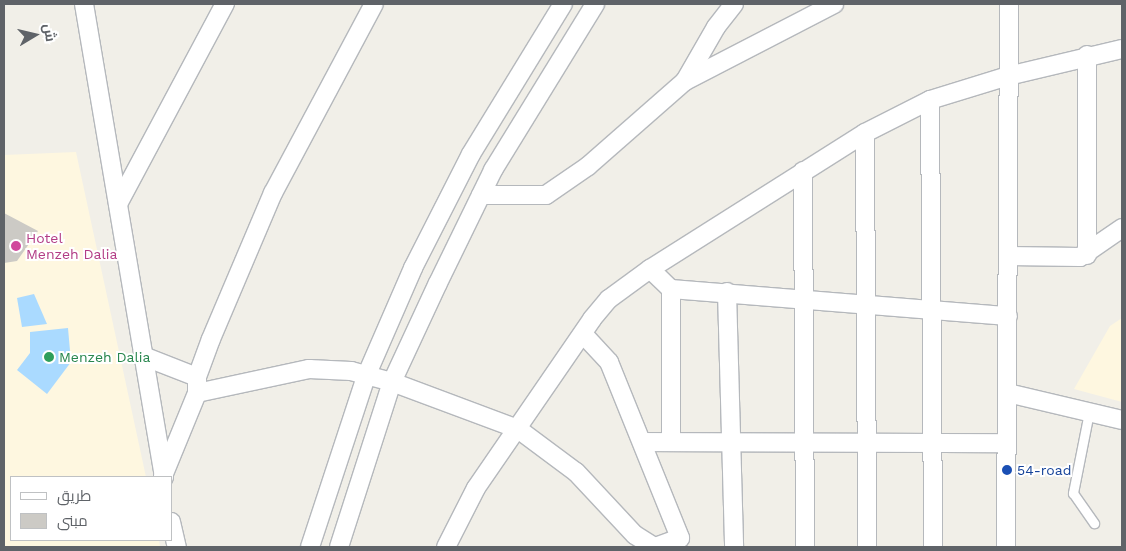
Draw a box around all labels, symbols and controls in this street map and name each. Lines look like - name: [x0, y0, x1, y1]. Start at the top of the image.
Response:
- north arrow: [10, 10, 60, 60]
- text: ش: [41, 23, 59, 43]
- place label: Hotel Menzeh Dalia: [26, 230, 117, 262]
- marker: Hotel Menzeh Dalia: [10, 240, 22, 252]
- place label: Menzeh Dalia: [59, 349, 150, 365]
- marker: Menzeh Dalia: [43, 351, 55, 363]
- place label: 54-road: [1017, 462, 1071, 478]
- marker: 54-road: [1001, 464, 1013, 476]
- legend: [10, 476, 172, 541]
- text: طريق: [57, 487, 91, 505]
- text: مبنى: [57, 512, 88, 530]

